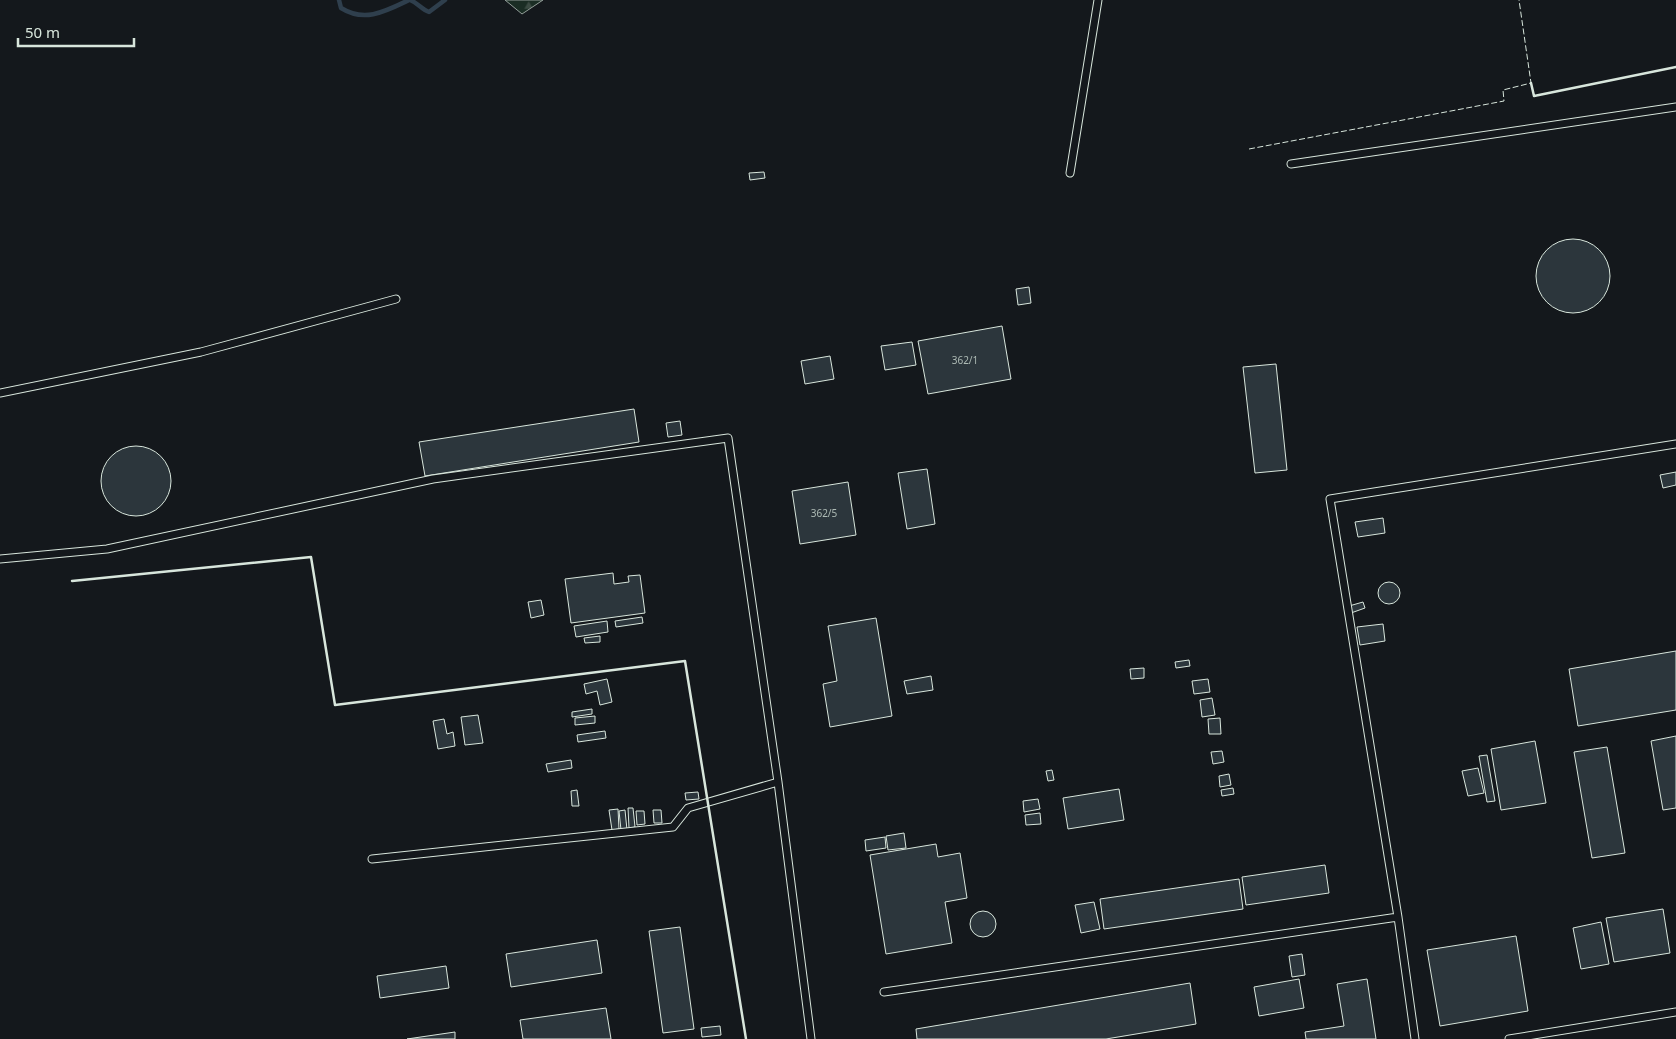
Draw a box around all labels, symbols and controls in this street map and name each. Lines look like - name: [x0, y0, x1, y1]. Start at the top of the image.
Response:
- scale bar: [18, 15, 134, 47]
- text: 50 m: [25, 22, 60, 42]
- house number: 362/1: [952, 353, 978, 367]
- house number: 362/5: [811, 506, 838, 520]

